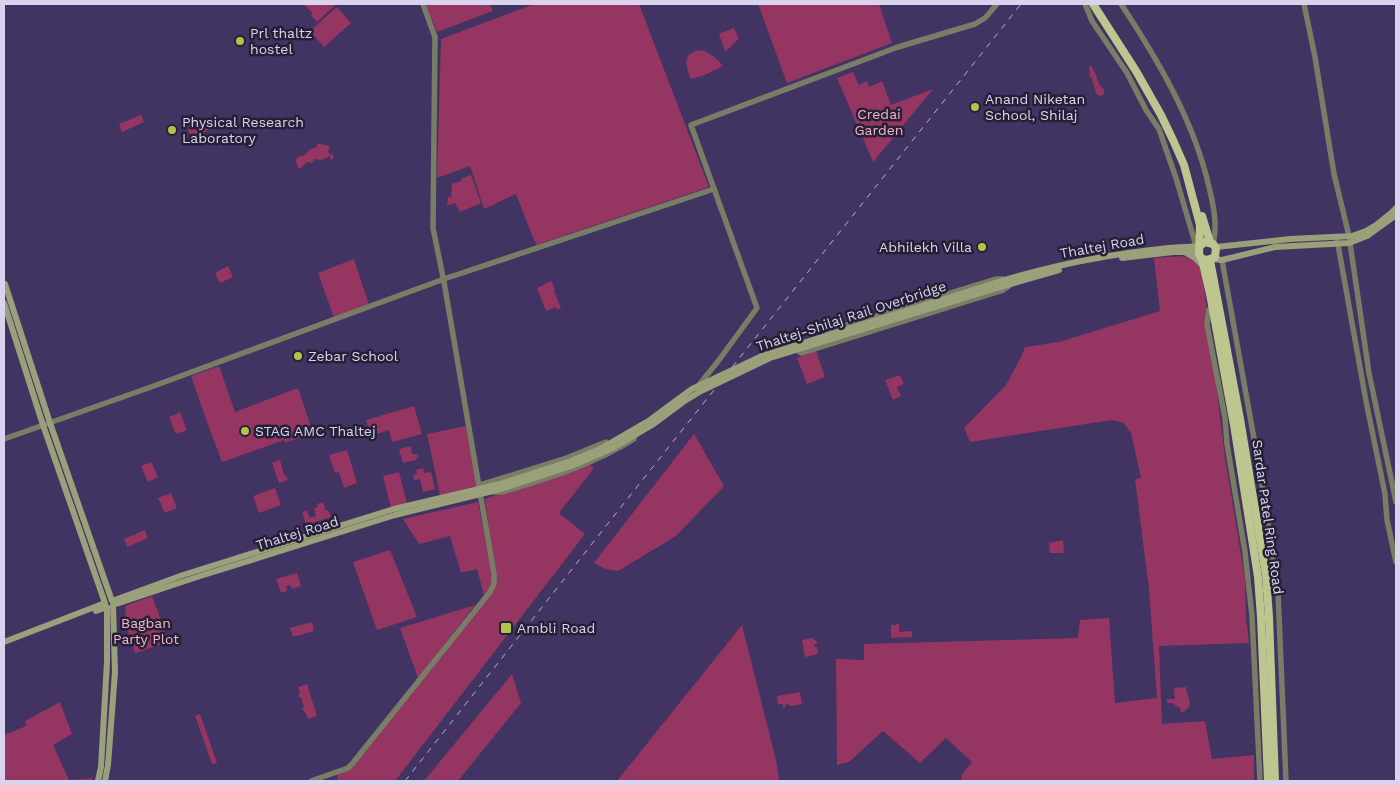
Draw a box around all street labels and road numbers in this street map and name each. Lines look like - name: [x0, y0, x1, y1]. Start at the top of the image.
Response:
- street label: Thaltej Road: [1059, 231, 1145, 261]
- street label: Thaltej-Shilaj Rail Overbridge: [754, 278, 948, 354]
- street label: Sardar Patel Ring Road: [1249, 439, 1287, 595]
- street label: Thaltej Road: [254, 513, 340, 553]

